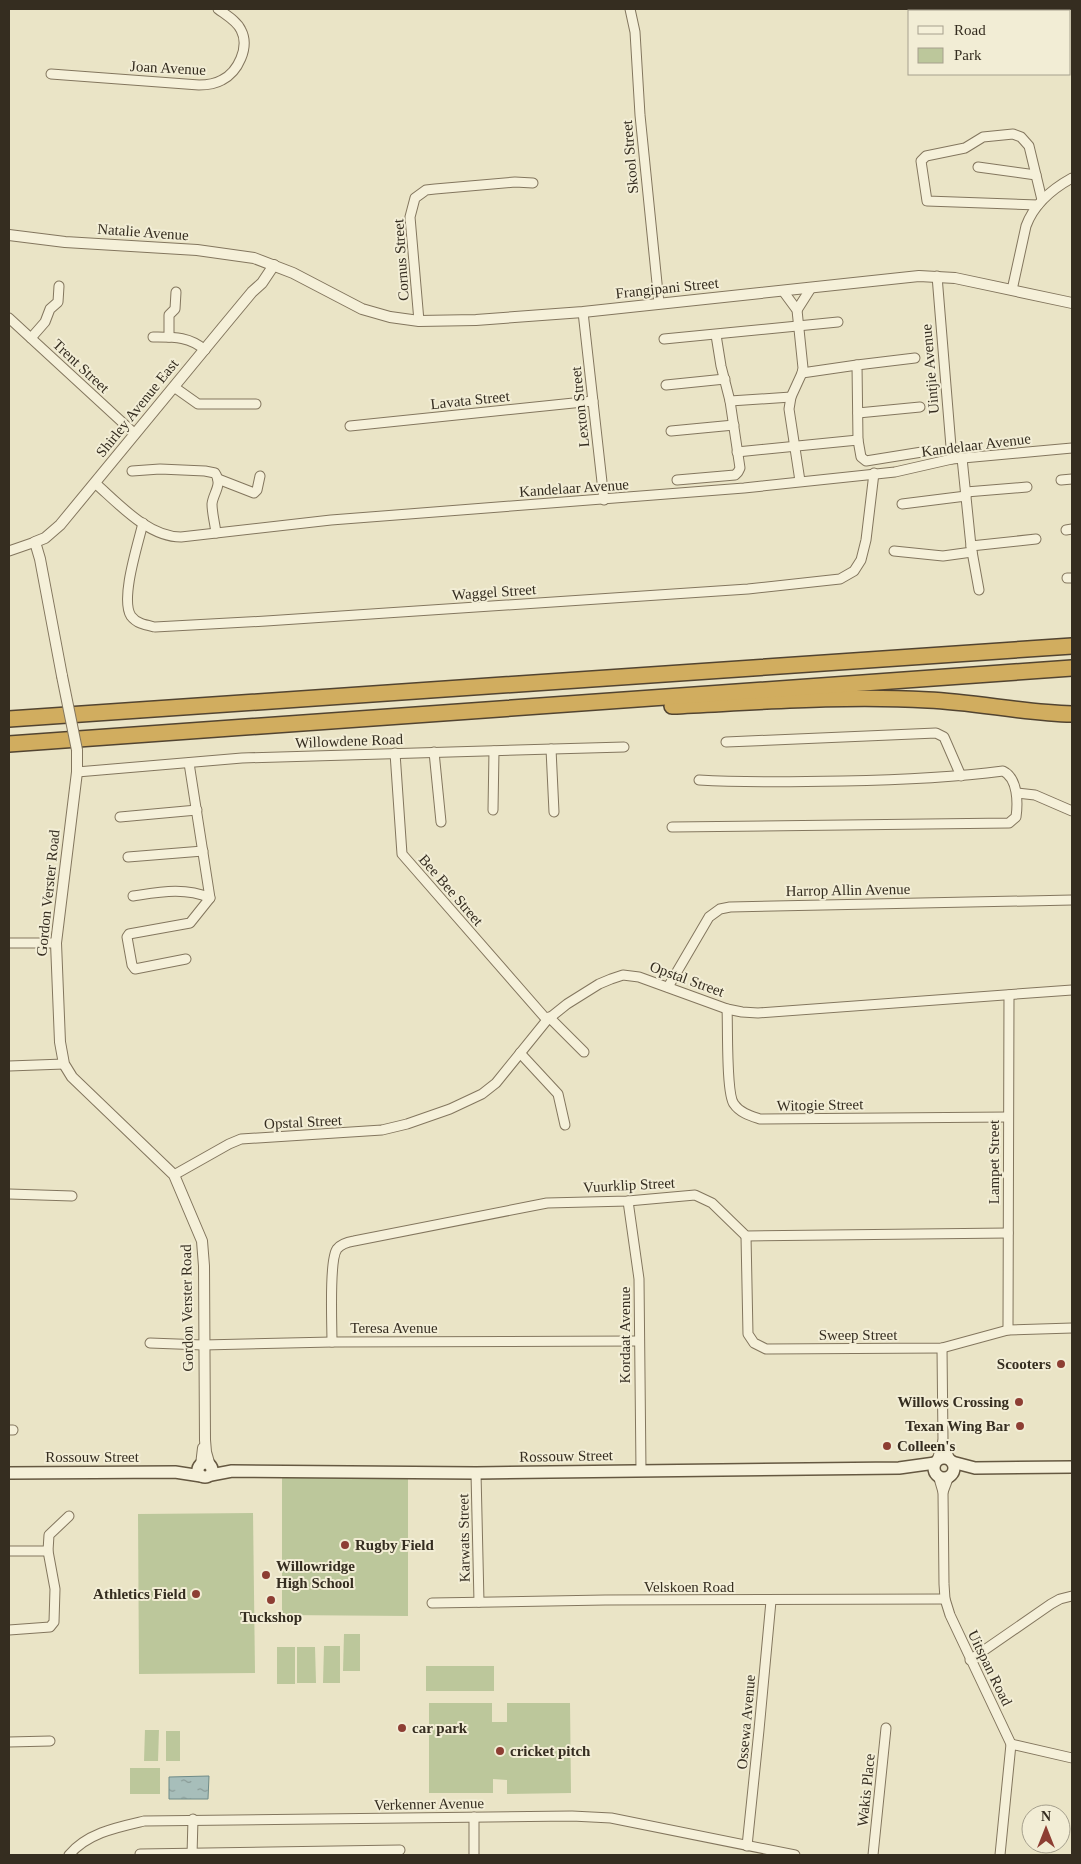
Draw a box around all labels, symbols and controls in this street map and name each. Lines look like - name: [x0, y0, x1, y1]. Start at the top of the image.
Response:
- legend: [908, 10, 1071, 75]
- text: Road: [954, 22, 986, 38]
- text: Park: [954, 47, 982, 63]
- street label: Joan Avenue: [130, 58, 207, 78]
- street label: Skool Street: [619, 119, 641, 194]
- street label: Cornus Street: [390, 218, 412, 301]
- street label: Natalie Avenue: [97, 221, 190, 243]
- street label: Frangipani Street: [615, 275, 720, 301]
- street label: Uintjie Avenue: [918, 323, 942, 415]
- street label: Trent Street: [50, 336, 113, 397]
- street label: Shirley Avenue East: [93, 355, 182, 460]
- street label: Lexton Street: [568, 365, 592, 448]
- street label: Lavata Street: [430, 388, 511, 412]
- street label: Kandelaar Avenue: [920, 430, 1032, 460]
- street label: Kandelaar Avenue: [519, 476, 630, 500]
- street label: Waggel Street: [451, 581, 537, 603]
- street label: Willowdene Road: [295, 731, 404, 751]
- street label: Gordon Verster Road: [33, 828, 63, 957]
- street label: Bee Bee Street: [416, 851, 487, 930]
- street label: Harrop Allin Avenue: [786, 881, 911, 899]
- street label: Opstal Street: [648, 958, 727, 1000]
- street label: Witogie Street: [777, 1096, 864, 1114]
- street label: Opstal Street: [264, 1112, 343, 1132]
- street label: Lampet Street: [986, 1119, 1002, 1204]
- street label: Vuurklip Street: [583, 1175, 676, 1195]
- street label: Gordon Verster Road: [178, 1244, 196, 1372]
- street label: Kordaat Avenue: [617, 1286, 633, 1383]
- street label: Teresa Avenue: [350, 1320, 438, 1336]
- street label: Sweep Street: [819, 1327, 898, 1343]
- place label: Scooters: [997, 1356, 1051, 1372]
- marker: Scooters: [1055, 1358, 1067, 1370]
- place label: Willows Crossing: [897, 1394, 1009, 1410]
- marker: Willows Crossing: [1013, 1396, 1025, 1408]
- place label: Texan Wing Bar: [905, 1418, 1010, 1434]
- marker: Texan Wing Bar: [1014, 1420, 1026, 1432]
- place label: Colleen's: [897, 1438, 955, 1454]
- marker: Colleen's: [881, 1440, 893, 1452]
- street label: Rossouw Street: [519, 1447, 614, 1465]
- street label: Rossouw Street: [45, 1449, 140, 1465]
- street label: Karwats Street: [455, 1493, 473, 1582]
- place label: Rugby Field: [355, 1537, 434, 1553]
- marker: Rugby Field: [339, 1539, 351, 1551]
- place label: Willowridge High School: [276, 1558, 355, 1591]
- marker: Willowridge High School: [260, 1569, 272, 1581]
- street label: Velskoen Road: [644, 1579, 735, 1595]
- place label: Athletics Field: [93, 1586, 187, 1602]
- marker: Athletics Field: [190, 1588, 202, 1600]
- marker: Tuckshop: [265, 1594, 277, 1606]
- place label: Tuckshop: [240, 1609, 302, 1625]
- street label: Uitspan Road: [965, 1628, 1015, 1709]
- street label: Ossewa Avenue: [734, 1674, 758, 1770]
- place label: car park: [412, 1720, 468, 1736]
- marker: car park: [396, 1722, 408, 1734]
- place label: cricket pitch: [510, 1743, 591, 1759]
- marker: cricket pitch: [494, 1745, 506, 1757]
- street label: Wakis Place: [854, 1752, 878, 1827]
- street label: Verkenner Avenue: [374, 1795, 485, 1813]
- north arrow: [1021, 1804, 1071, 1854]
- text: N: [1041, 1809, 1051, 1824]

